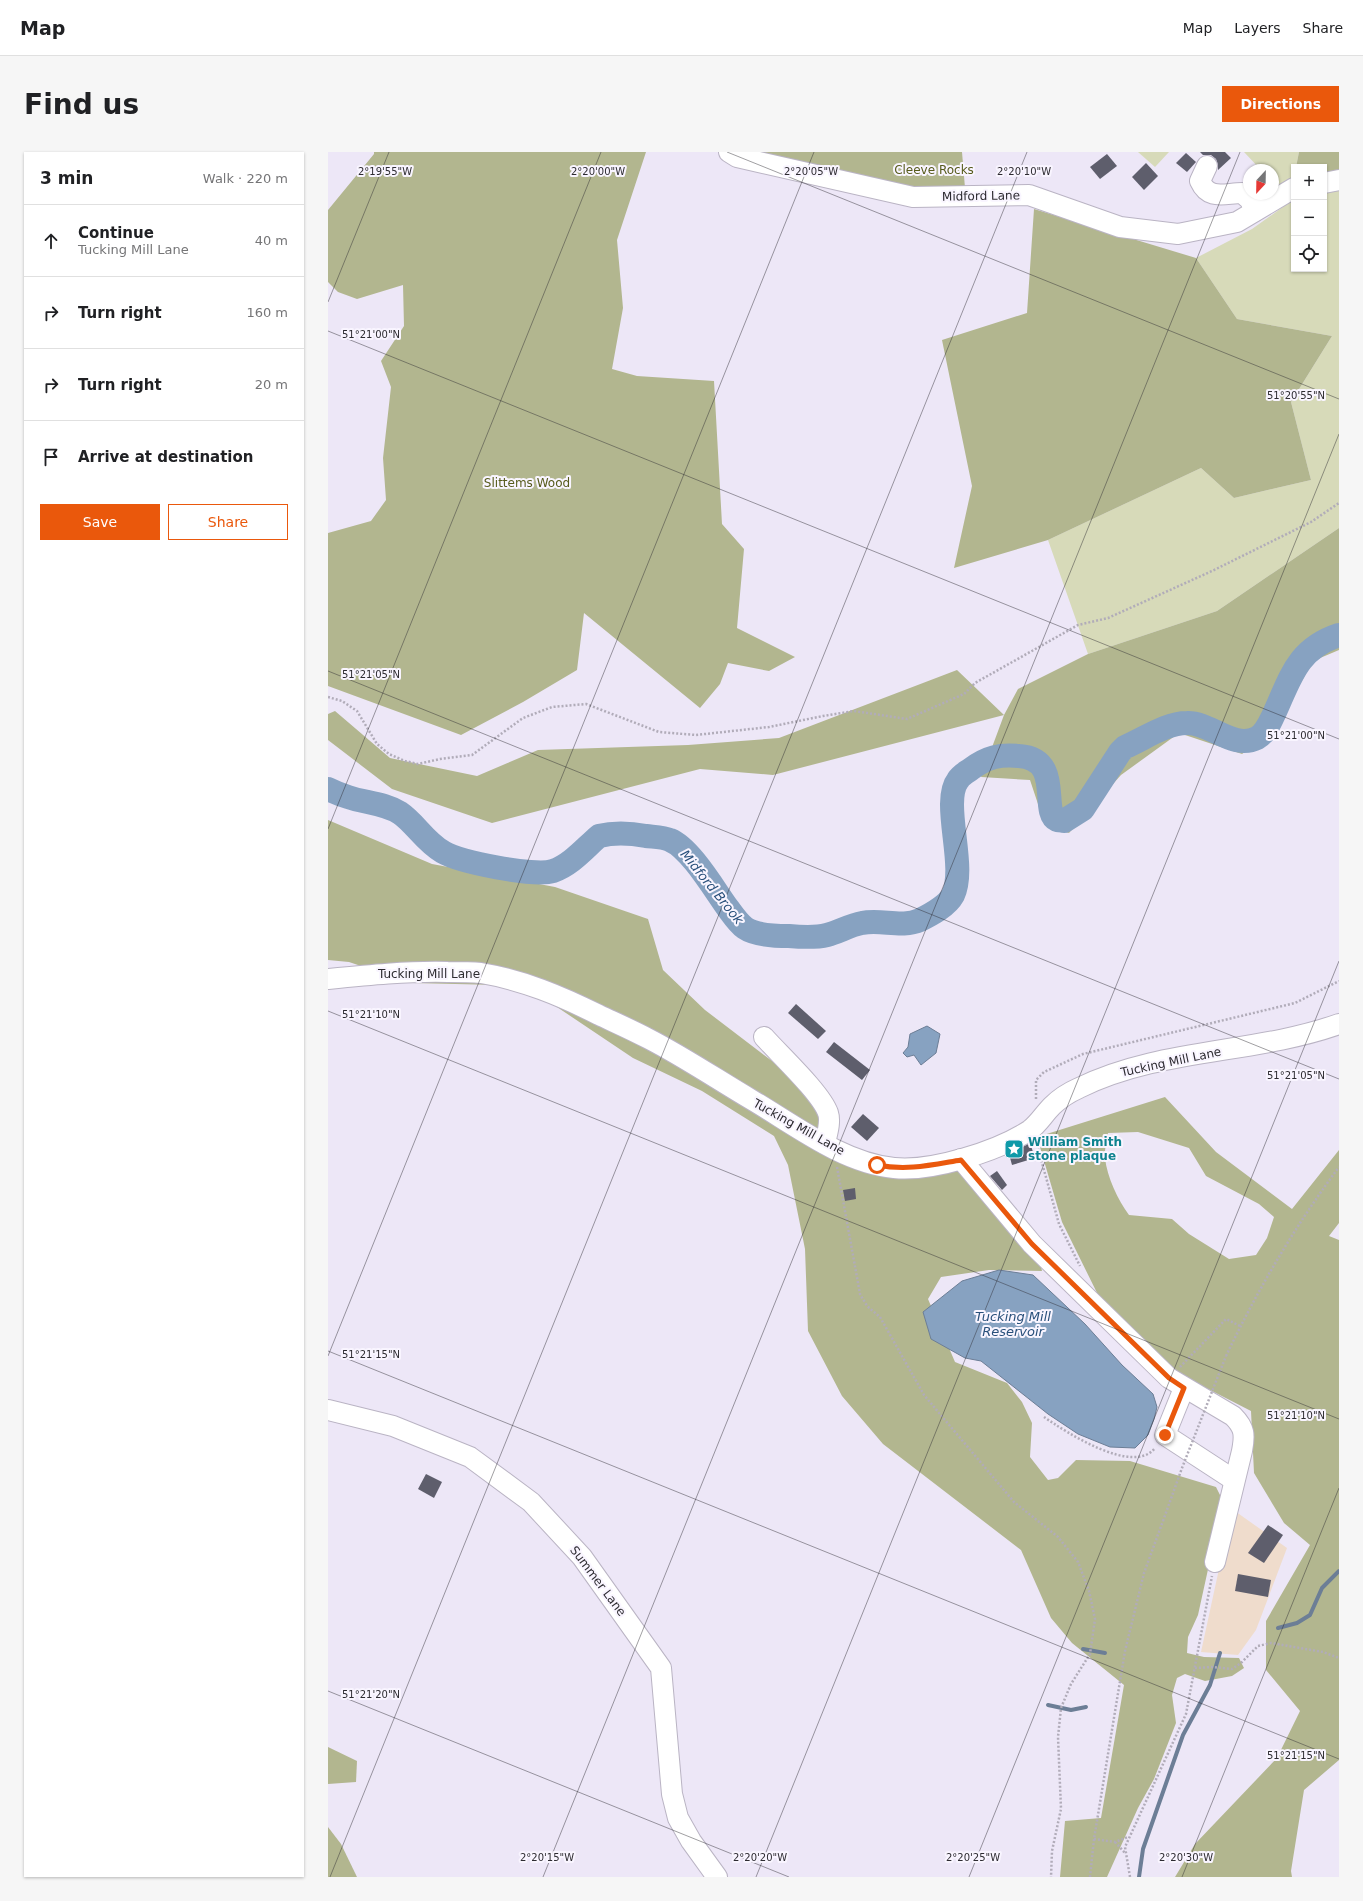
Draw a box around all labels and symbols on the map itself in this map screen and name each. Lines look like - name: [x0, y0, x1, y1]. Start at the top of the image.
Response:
- park label: Cleeve Rocks: [894, 163, 974, 177]
- north arrow: [1243, 164, 1279, 200]
- text: 2°19'55"W: [358, 166, 412, 177]
- text: 2°20'00"W: [571, 166, 625, 177]
- text: 2°20'05"W: [784, 166, 838, 177]
- text: 2°20'10"W: [997, 166, 1051, 177]
- street label: Midford Lane: [942, 188, 1020, 204]
- text: 51°21'00"N: [342, 329, 400, 340]
- text: 51°20'55"N: [1267, 390, 1325, 401]
- park label: Slittems Wood: [484, 476, 570, 490]
- text: 51°21'05"N: [342, 669, 400, 680]
- text: 51°21'00"N: [1267, 730, 1325, 741]
- water label: Midford Brook: [678, 847, 747, 927]
- street label: Tucking Mill Lane: [377, 967, 480, 981]
- text: 51°21'10"N: [342, 1009, 400, 1020]
- street label: Tucking Mill Lane: [1119, 1045, 1222, 1080]
- text: 51°21'05"N: [1267, 1070, 1325, 1081]
- street label: Tucking Mill Lane: [750, 1096, 847, 1158]
- place label: William Smith stone plaque: [1028, 1135, 1122, 1163]
- place icon: William Smith stone plaque: [1003, 1138, 1025, 1160]
- route start: [868, 1156, 886, 1174]
- water label: Tucking Mill Reservoir: [975, 1309, 1051, 1339]
- text: 51°21'15"N: [342, 1349, 400, 1360]
- text: 51°21'10"N: [1267, 1410, 1325, 1421]
- route end: [1156, 1426, 1174, 1444]
- street label: Summer Lane: [567, 1543, 629, 1619]
- text: 51°21'20"N: [342, 1689, 400, 1700]
- text: 51°21'15"N: [1267, 1750, 1325, 1761]
- text: 2°20'15"W: [520, 1852, 574, 1863]
- text: 2°20'20"W: [733, 1852, 787, 1863]
- text: 2°20'25"W: [946, 1852, 1000, 1863]
- text: 2°20'30"W: [1159, 1852, 1213, 1863]

